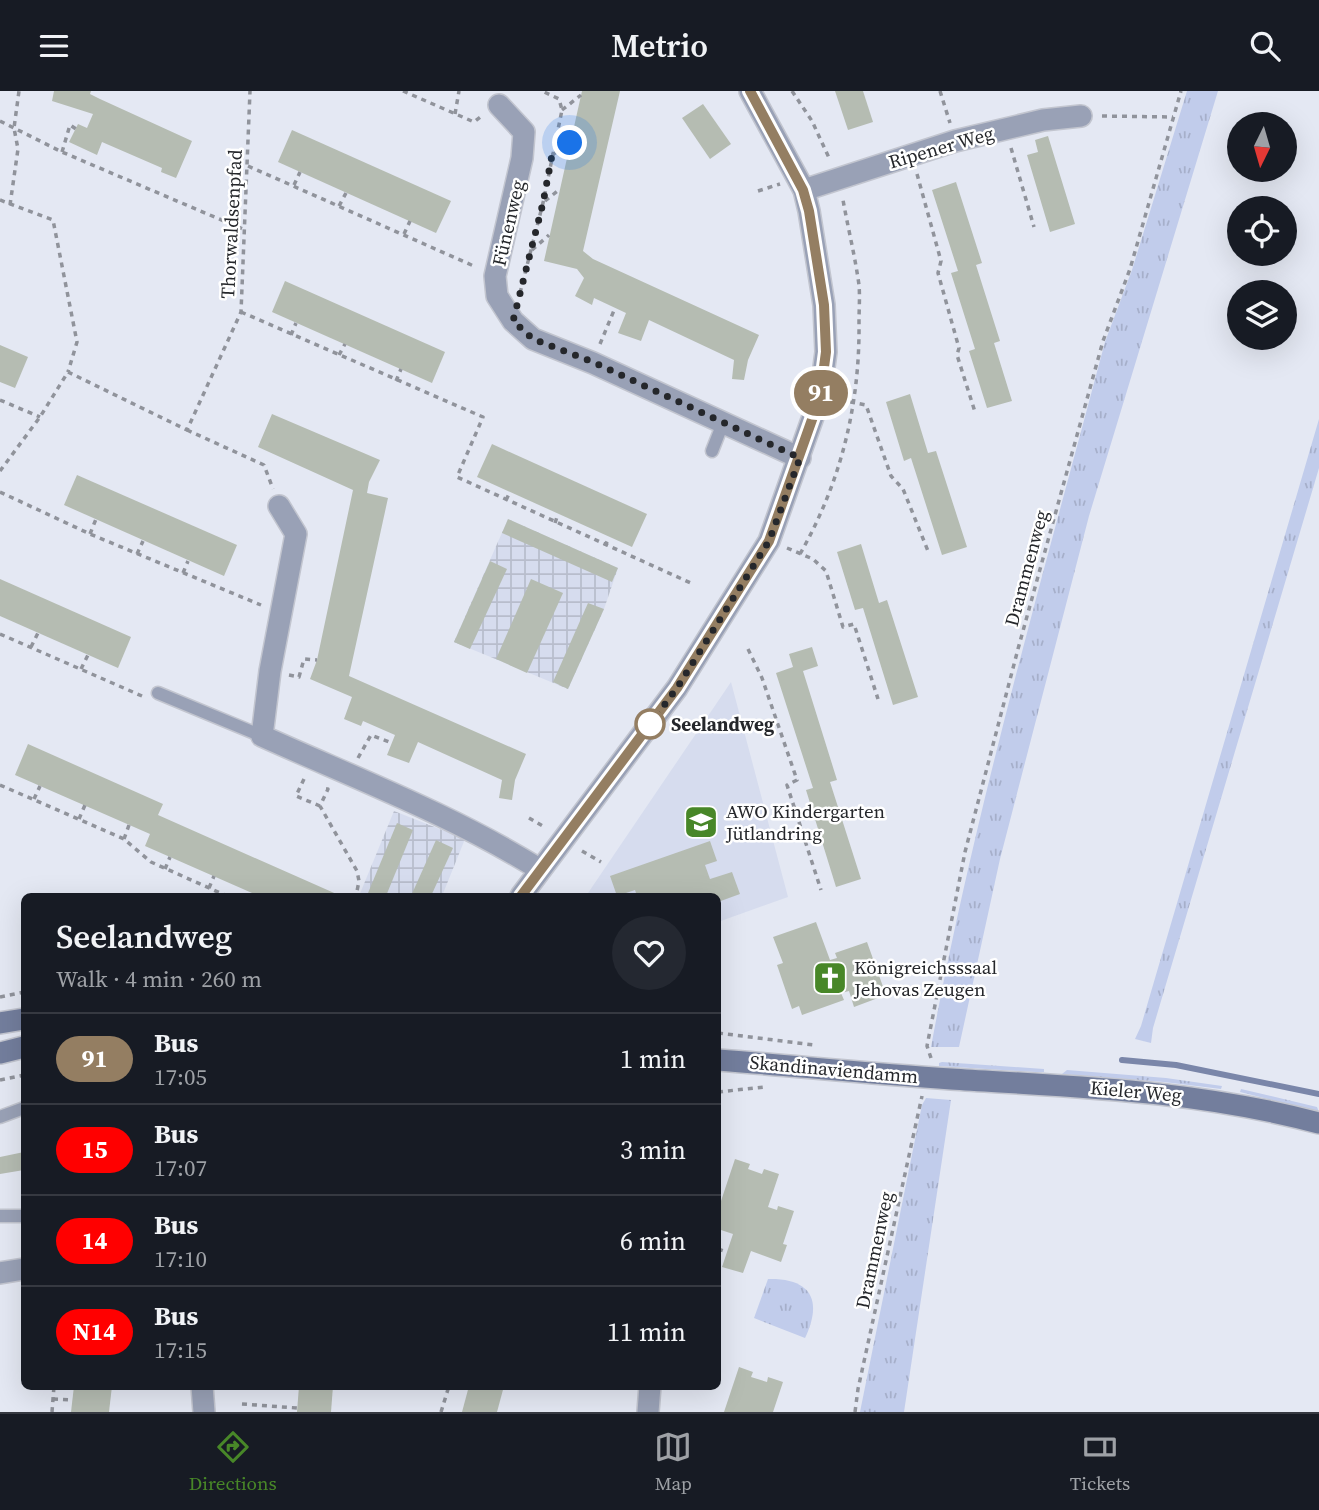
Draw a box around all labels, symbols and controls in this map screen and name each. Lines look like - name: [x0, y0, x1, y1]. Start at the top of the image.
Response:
- text: Metrio: [611, 24, 708, 68]
- icon: menu: [35, 27, 73, 65]
- icon: search: [1246, 27, 1284, 65]
- north arrow: [1227, 112, 1297, 182]
- map controls: [1227, 112, 1297, 350]
- street label: Ripener Weg: [885, 120, 997, 174]
- your location: [552, 125, 587, 160]
- street label: Thorwaldsenpfad: [214, 149, 248, 299]
- street label: Fünenweg: [485, 177, 531, 269]
- button: locate: [1227, 196, 1297, 266]
- button: layers: [1227, 280, 1297, 350]
- line badge: 91: [790, 370, 852, 416]
- text: 91: [808, 376, 834, 409]
- street label: Drammenweg: [998, 507, 1054, 629]
- marker: Seelandweg: [635, 709, 665, 739]
- place label: Seelandweg: [671, 711, 775, 737]
- place label: AWO Kindergarten Jütlandring: [725, 798, 885, 846]
- school or university icon: AWO Kindergarten Jütlandring: [682, 803, 720, 841]
- text: Seelandweg: [56, 914, 232, 959]
- button: heart: [612, 916, 686, 990]
- place label: Königreichsssaal Jehovas Zeugen: [853, 954, 998, 1002]
- church icon: Königreichsssaal Jehovas Zeugen: [811, 959, 849, 997]
- text: Walk · 4 min · 260 m: [56, 963, 262, 995]
- text: Bus: [154, 1025, 198, 1061]
- text: 1 min: [620, 1041, 686, 1077]
- text: 91: [81, 1042, 108, 1075]
- street label: Skandinaviendamm: [749, 1049, 919, 1089]
- text: 17:05: [154, 1061, 207, 1093]
- street label: Kieler Weg: [1089, 1074, 1183, 1108]
- text: Bus: [154, 1116, 198, 1152]
- text: 3 min: [620, 1132, 686, 1168]
- text: 15: [81, 1133, 108, 1166]
- text: 17:07: [154, 1152, 207, 1184]
- street label: Drammenweg: [849, 1189, 899, 1311]
- text: Bus: [154, 1207, 198, 1243]
- text: 6 min: [620, 1223, 686, 1259]
- text: 14: [81, 1224, 108, 1257]
- text: 17:10: [154, 1243, 207, 1275]
- text: Bus: [154, 1298, 198, 1334]
- text: 11 min: [607, 1314, 686, 1350]
- text: N14: [73, 1315, 116, 1348]
- text: 17:15: [154, 1334, 207, 1366]
- tab: Directions: [189, 1428, 277, 1496]
- tab: Map: [654, 1428, 692, 1496]
- tab: Tickets: [1070, 1428, 1130, 1496]

